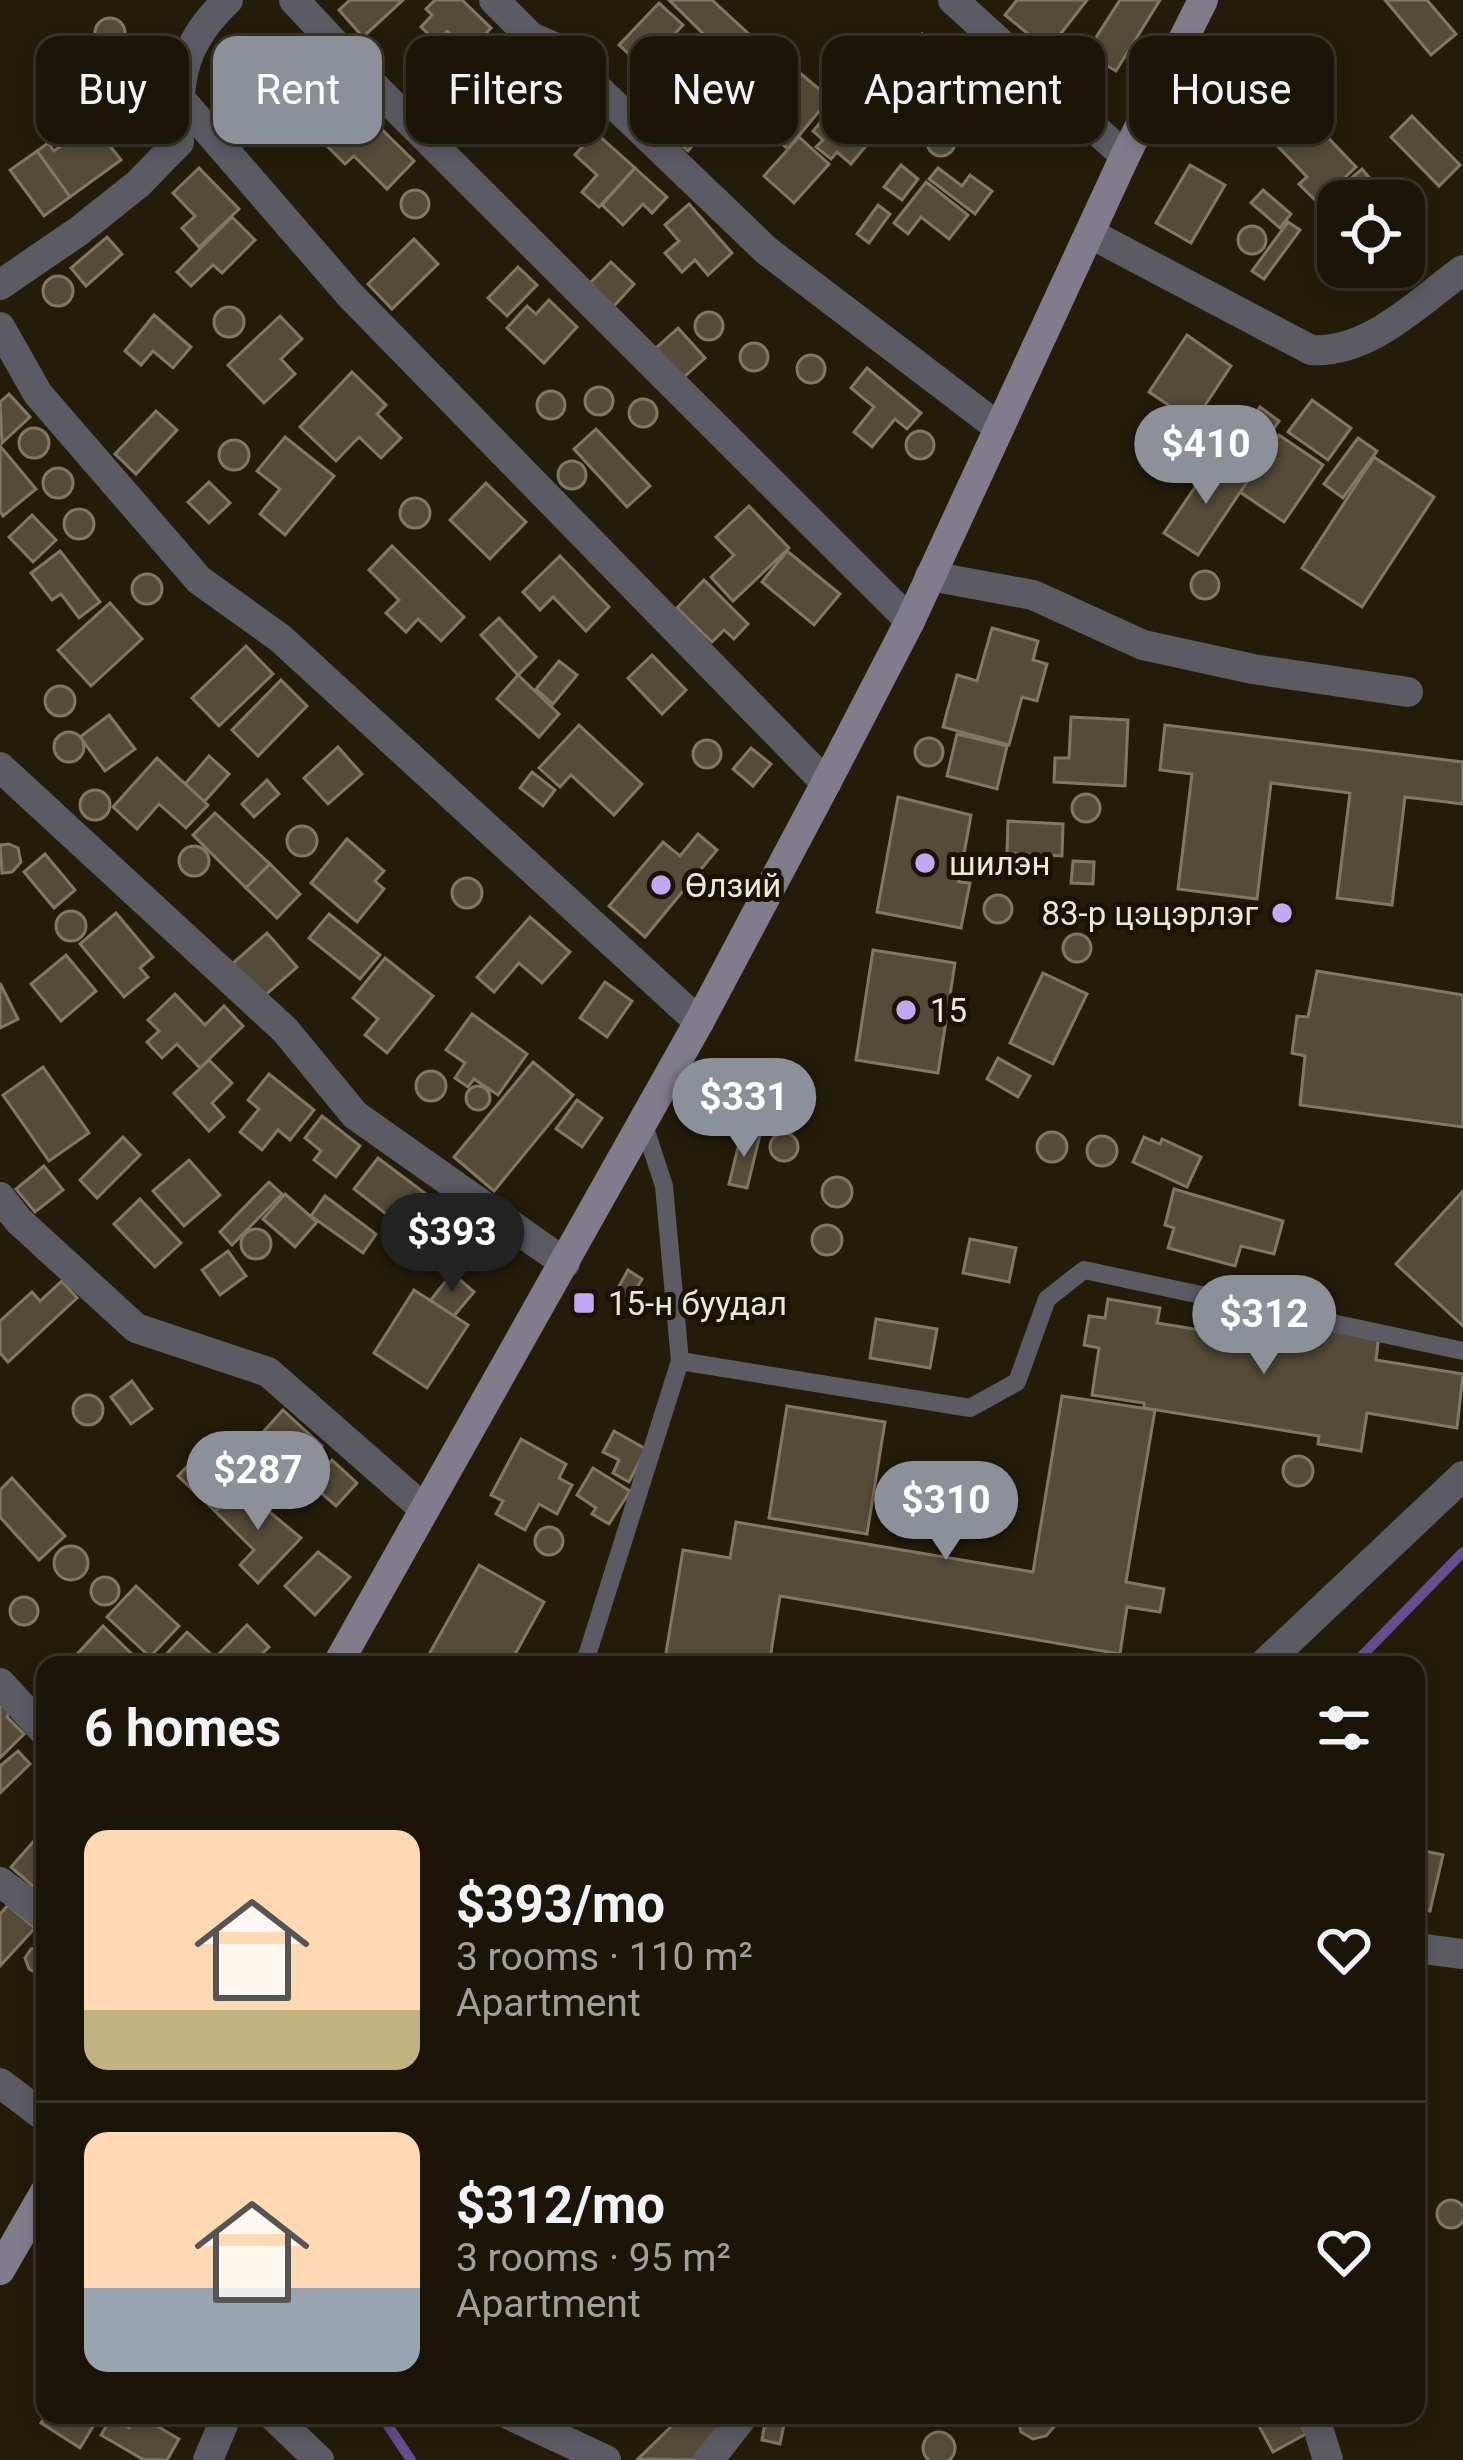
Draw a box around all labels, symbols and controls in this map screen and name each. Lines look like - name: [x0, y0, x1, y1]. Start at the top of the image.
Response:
- chip: Buy: [36, 36, 189, 144]
- chip: Rent: [213, 36, 382, 144]
- chip: Filters: [406, 36, 606, 144]
- chip: New: [630, 36, 798, 144]
- chip: Apartment: [822, 36, 1105, 144]
- chip: House: [1129, 36, 1334, 144]
- map controls: [1317, 180, 1425, 288]
- button: locate: [1317, 180, 1425, 288]
- pin: $410: [1135, 405, 1277, 507]
- text: $410: [1161, 421, 1251, 467]
- place label: шилэн: [949, 844, 1051, 883]
- marker: шилэн: [912, 850, 938, 876]
- place label: Өлзий: [685, 866, 781, 905]
- marker: Өлзий: [648, 872, 674, 898]
- place label: 83-р цэцэрлэг: [1041, 894, 1258, 933]
- marker: 83-р цэцэрлэг: [1269, 900, 1295, 926]
- place label: 15: [930, 991, 967, 1030]
- marker: 15: [893, 997, 919, 1023]
- pin: $331: [673, 1058, 815, 1160]
- text: $331: [699, 1074, 789, 1120]
- pin: $393: [381, 1193, 523, 1295]
- text: $393: [407, 1209, 497, 1255]
- pin: $312: [1193, 1275, 1335, 1377]
- place label: 15-н буудал: [608, 1284, 787, 1323]
- marker: 15-н буудал: [571, 1290, 597, 1316]
- text: $312: [1219, 1291, 1309, 1337]
- pin: $287: [187, 1431, 329, 1533]
- text: $287: [213, 1447, 303, 1493]
- pin: $310: [875, 1461, 1017, 1563]
- text: $310: [901, 1477, 991, 1523]
- icon: filters: [1311, 1695, 1377, 1761]
- text: 6 homes: [84, 1699, 281, 1758]
- text: $393/mo: [456, 1875, 665, 1934]
- icon: home: [180, 1878, 324, 2022]
- icon: heart: [1311, 1917, 1377, 1983]
- text: 3 rooms · 110 m²: [456, 1934, 753, 1980]
- text: Apartment: [456, 1980, 641, 2026]
- text: $312/mo: [456, 2176, 665, 2235]
- icon: home: [180, 2180, 324, 2324]
- icon: heart: [1311, 2219, 1377, 2285]
- text: 3 rooms · 95 m²: [456, 2235, 731, 2281]
- text: Apartment: [456, 2281, 641, 2327]

